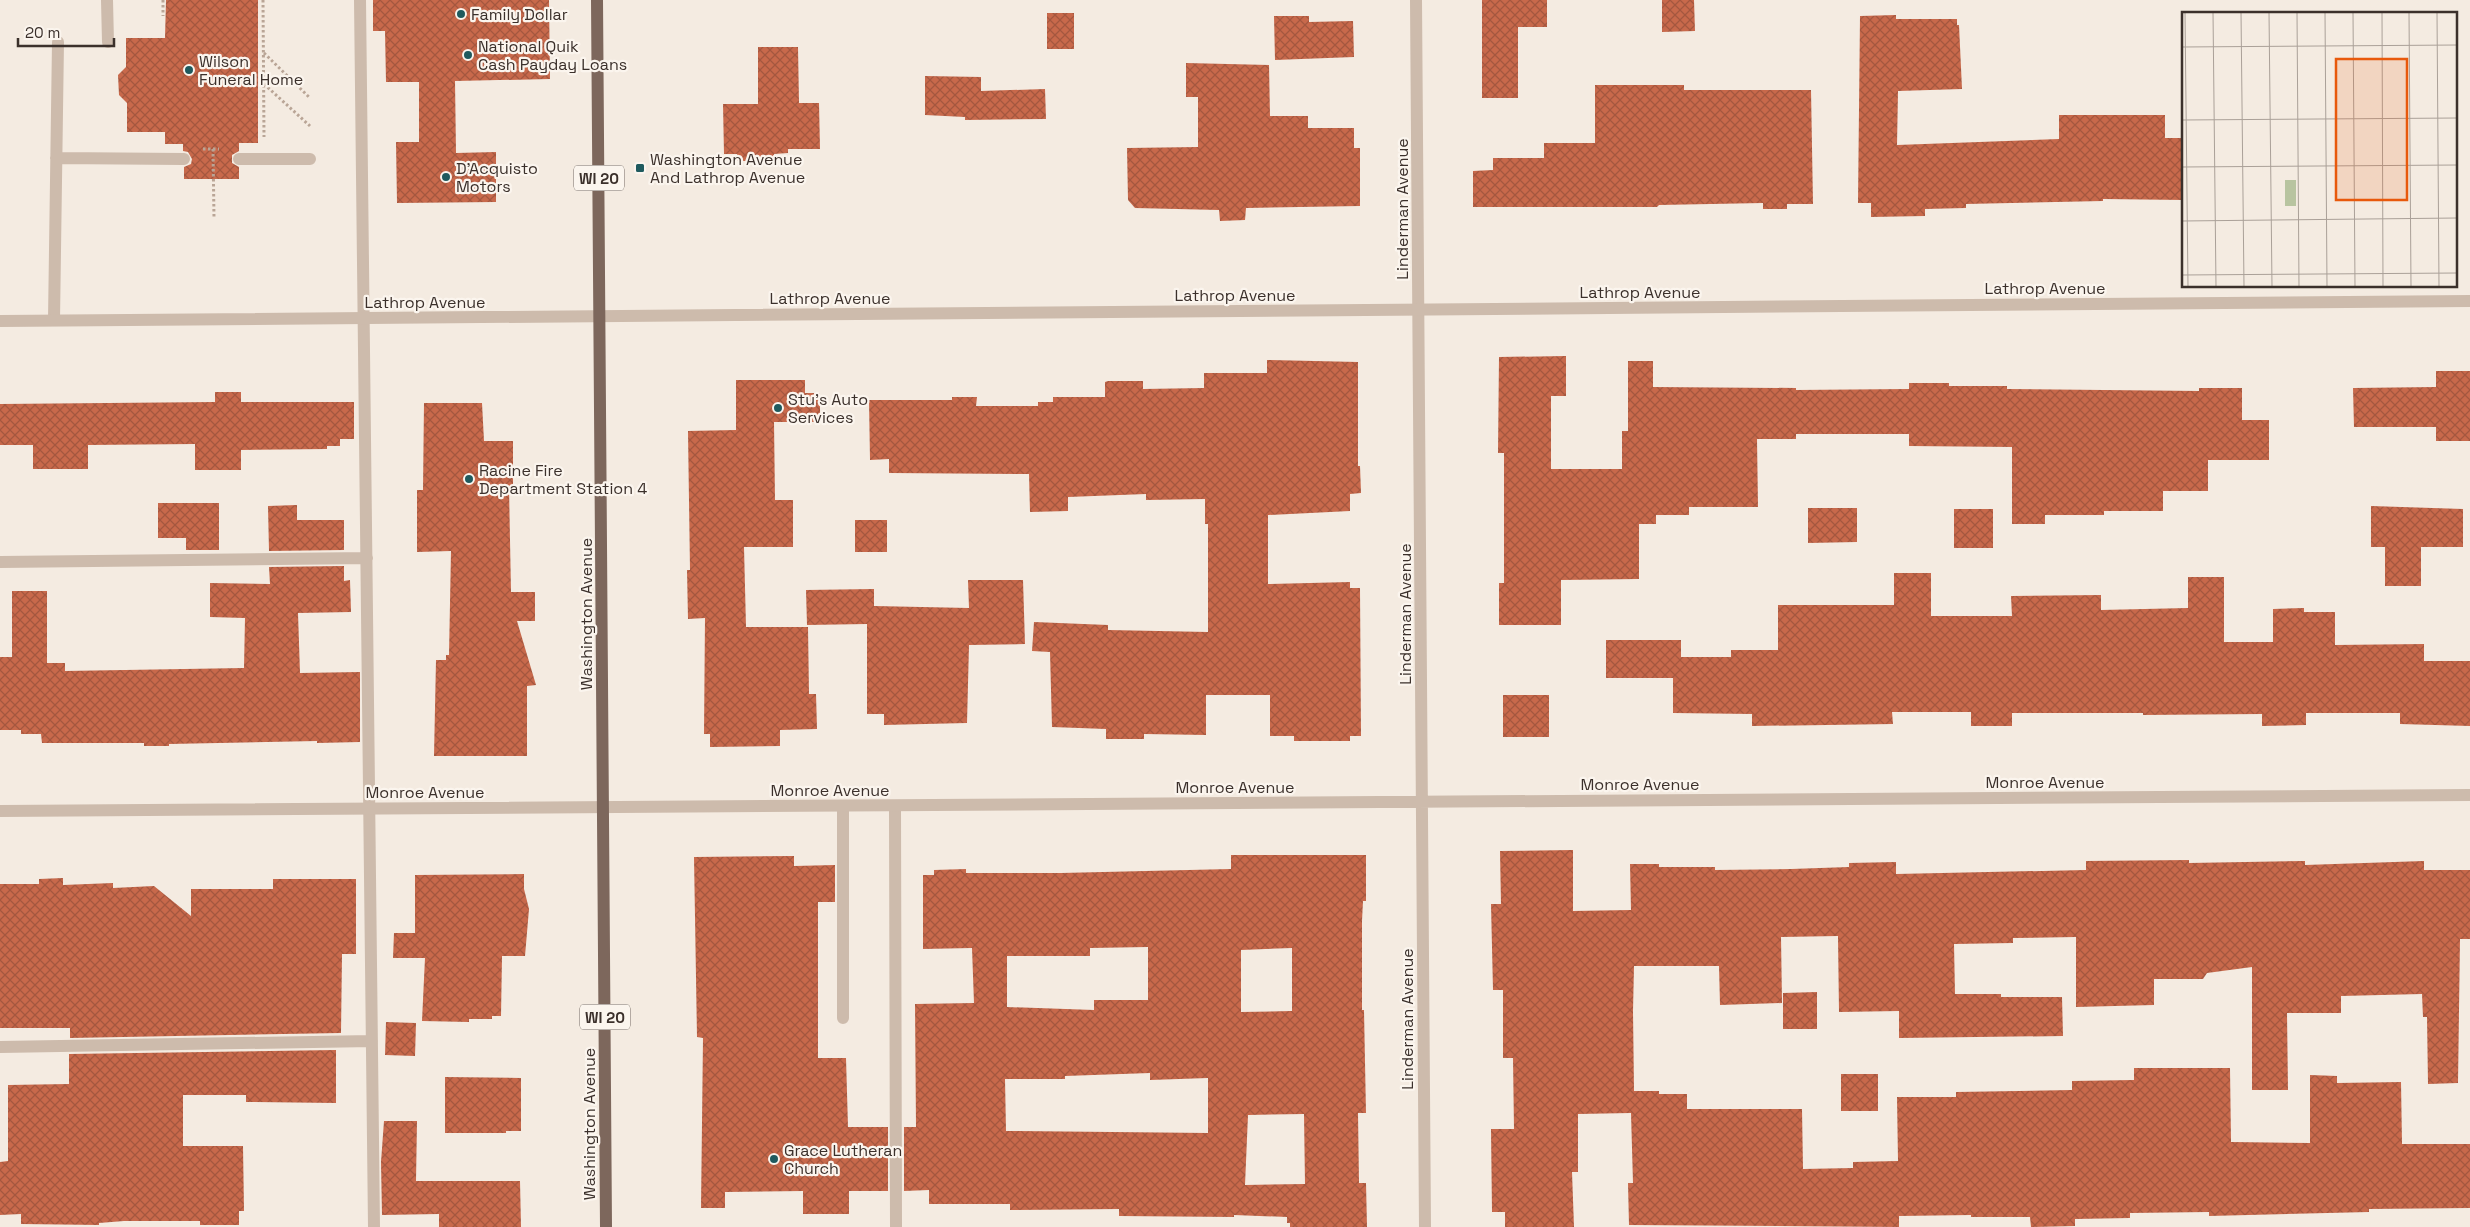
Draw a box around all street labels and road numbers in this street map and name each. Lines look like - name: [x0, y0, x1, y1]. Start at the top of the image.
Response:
- street label: Linderman Avenue: [1392, 138, 1413, 280]
- road number: WI 20: [574, 166, 624, 190]
- street label: Lathrop Avenue: [1985, 278, 2105, 299]
- street label: Lathrop Avenue: [1580, 282, 1700, 303]
- street label: Lathrop Avenue: [1175, 285, 1295, 306]
- street label: Lathrop Avenue: [770, 288, 890, 309]
- street label: Lathrop Avenue: [365, 292, 485, 313]
- street label: Washington Avenue: [576, 538, 597, 690]
- street label: Linderman Avenue: [1395, 543, 1416, 685]
- street label: Monroe Avenue: [1985, 772, 2105, 793]
- street label: Monroe Avenue: [1580, 774, 1700, 795]
- street label: Monroe Avenue: [1175, 777, 1295, 798]
- street label: Monroe Avenue: [770, 780, 890, 801]
- street label: Monroe Avenue: [365, 782, 485, 803]
- street label: Linderman Avenue: [1397, 948, 1418, 1090]
- road number: WI 20: [580, 1004, 630, 1030]
- street label: Washington Avenue: [579, 1048, 600, 1200]

